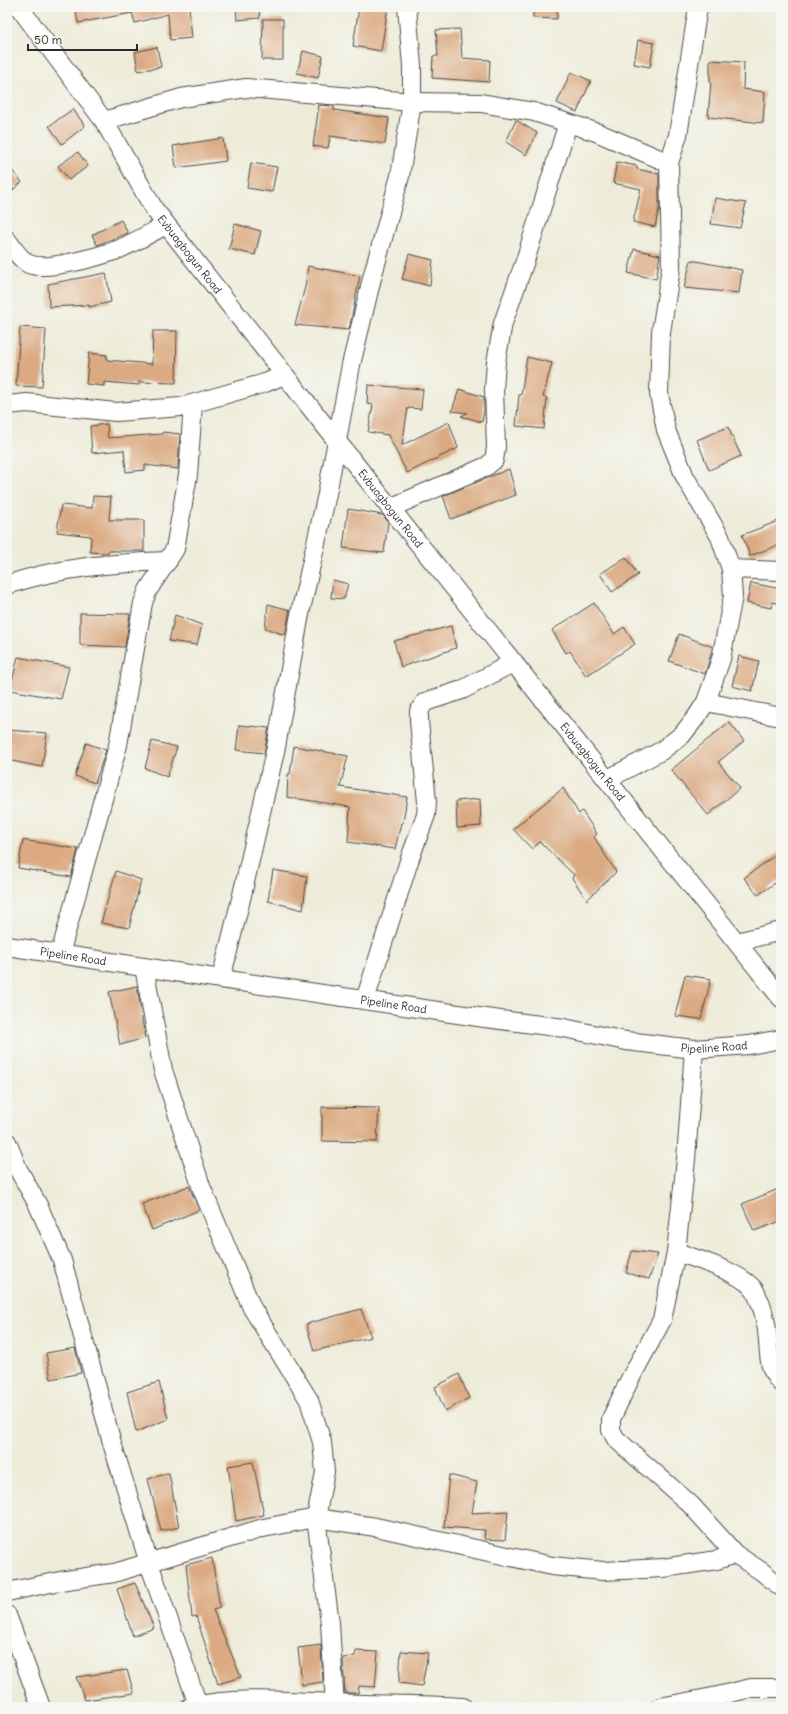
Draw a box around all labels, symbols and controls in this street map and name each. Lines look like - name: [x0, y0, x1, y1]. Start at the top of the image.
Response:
- scale bar: [28, 26, 137, 52]
- text: 50 m: [34, 32, 63, 47]
- street label: Evbuagbogun Road: [154, 212, 225, 297]
- street label: Evbuagbogun Road: [355, 466, 426, 551]
- street label: Evbuagbogun Road: [557, 720, 628, 804]
- street label: Pipeline Road: [39, 944, 108, 968]
- street label: Pipeline Road: [359, 993, 428, 1016]
- street label: Pipeline Road: [680, 1038, 749, 1056]

